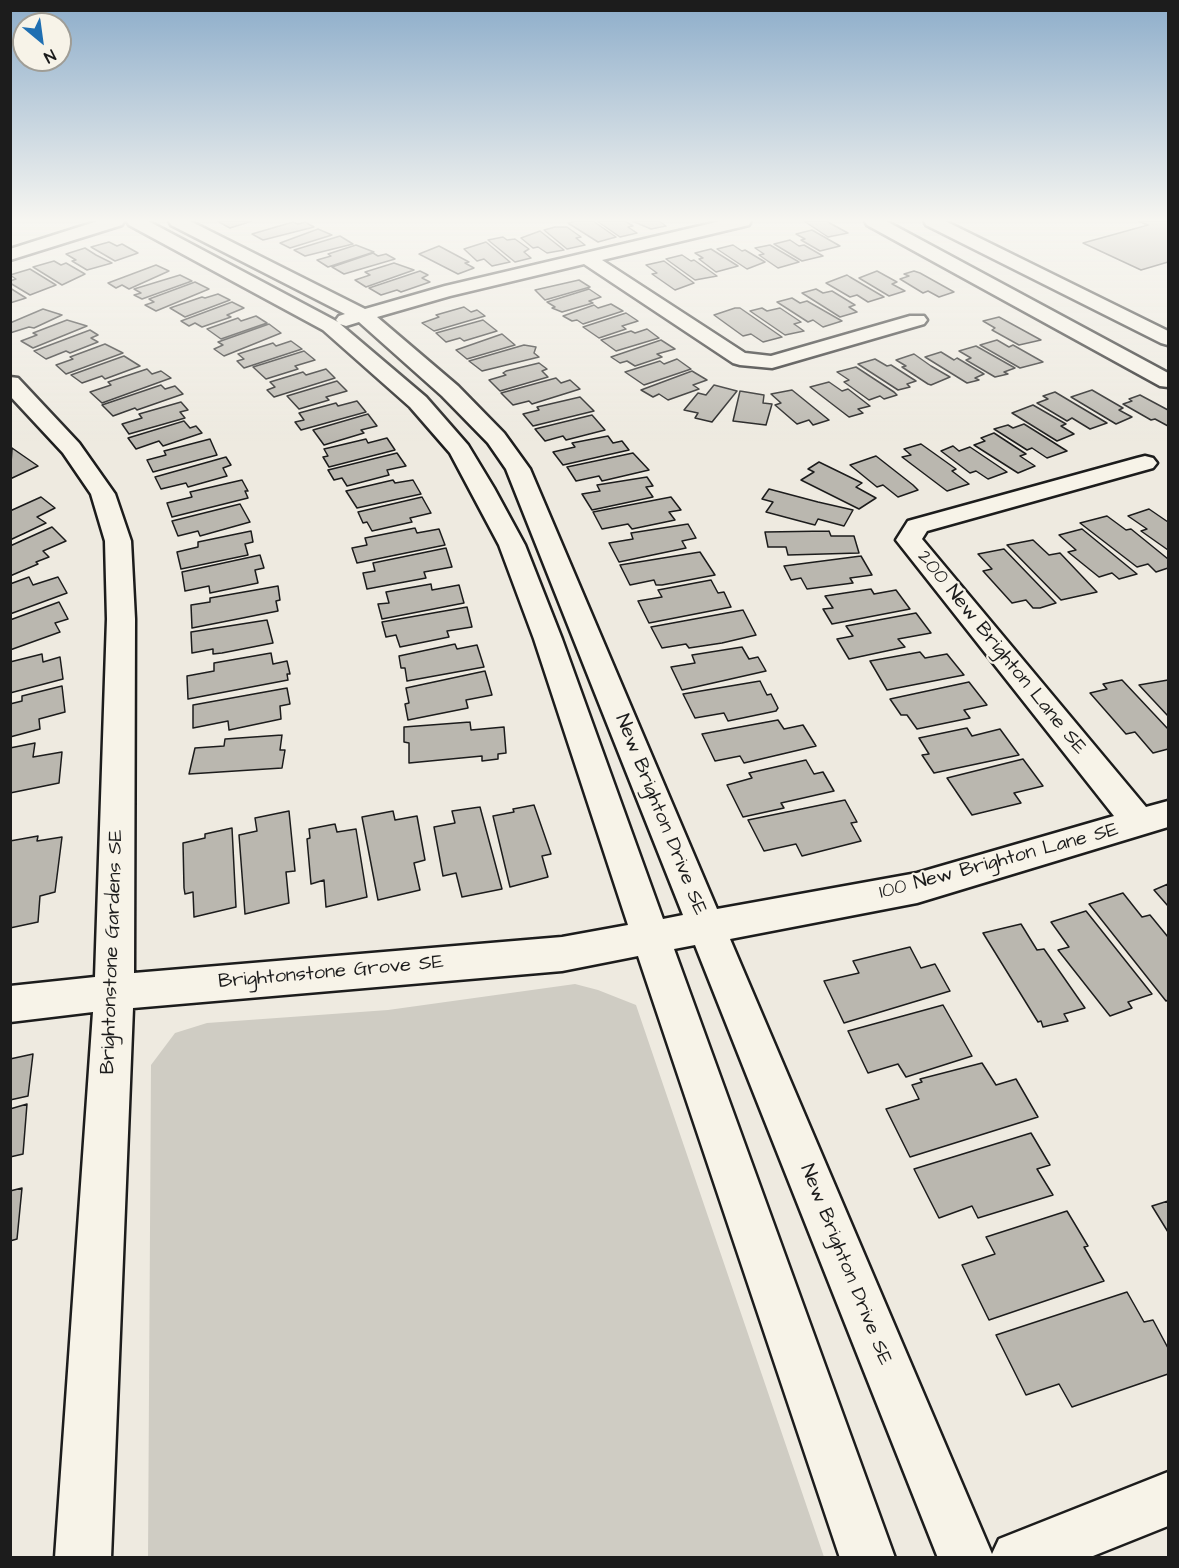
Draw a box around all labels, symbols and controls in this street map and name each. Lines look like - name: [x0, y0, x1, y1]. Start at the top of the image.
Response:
- north arrow: [12, 12, 72, 72]
- text: N: [40, 44, 59, 68]
- street label: 200 New Brighton Lane SE: [911, 546, 1091, 760]
- street label: New Brighton Drive SE: [609, 711, 711, 919]
- street label: 100 New Brighton Lane SE: [877, 818, 1121, 906]
- street label: Brightonstone Gardens SE: [97, 829, 129, 1075]
- street label: Brightonstone Grove SE: [217, 951, 445, 995]
- street label: New Brighton Drive SE: [794, 1161, 896, 1369]

